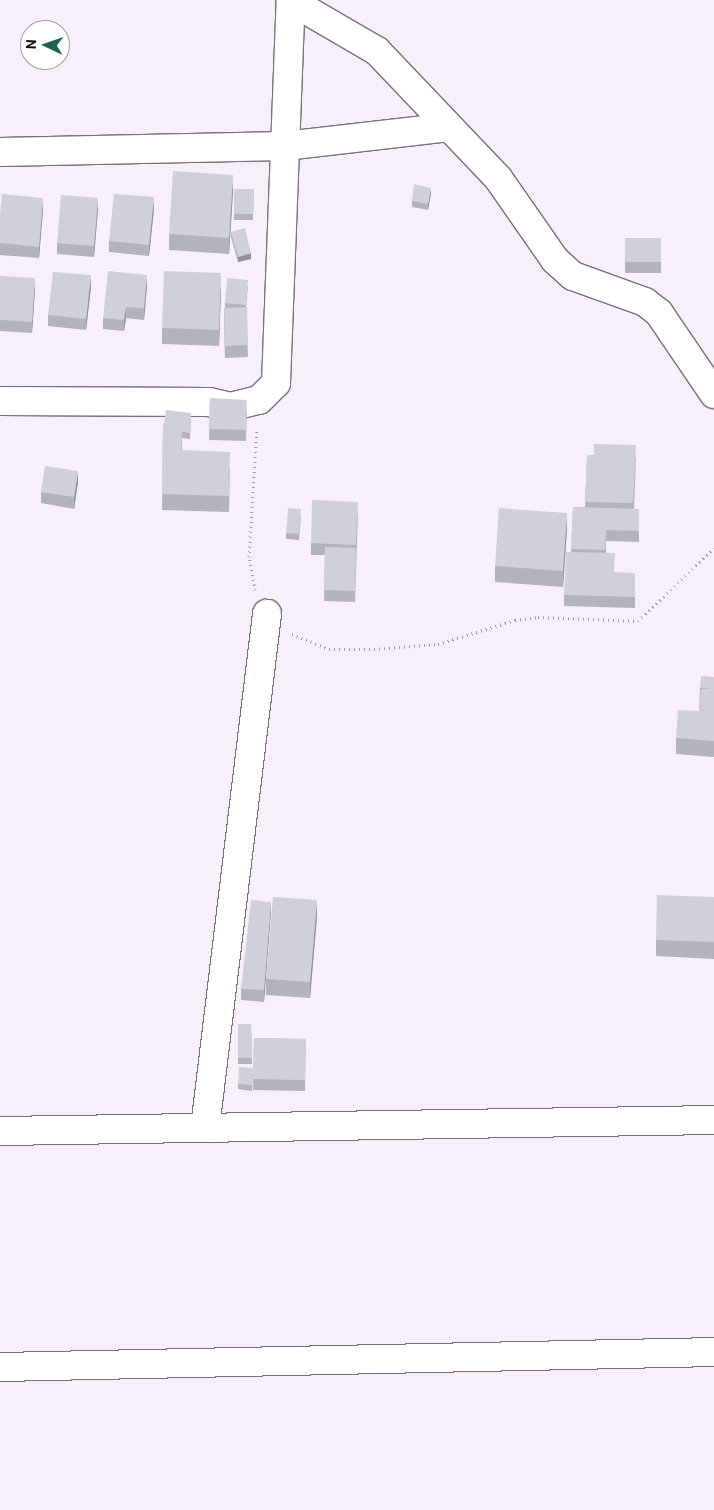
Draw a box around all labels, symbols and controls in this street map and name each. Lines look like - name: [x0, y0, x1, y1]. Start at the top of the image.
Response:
- north arrow: [20, 20, 70, 70]
- text: N: [23, 39, 39, 50]

